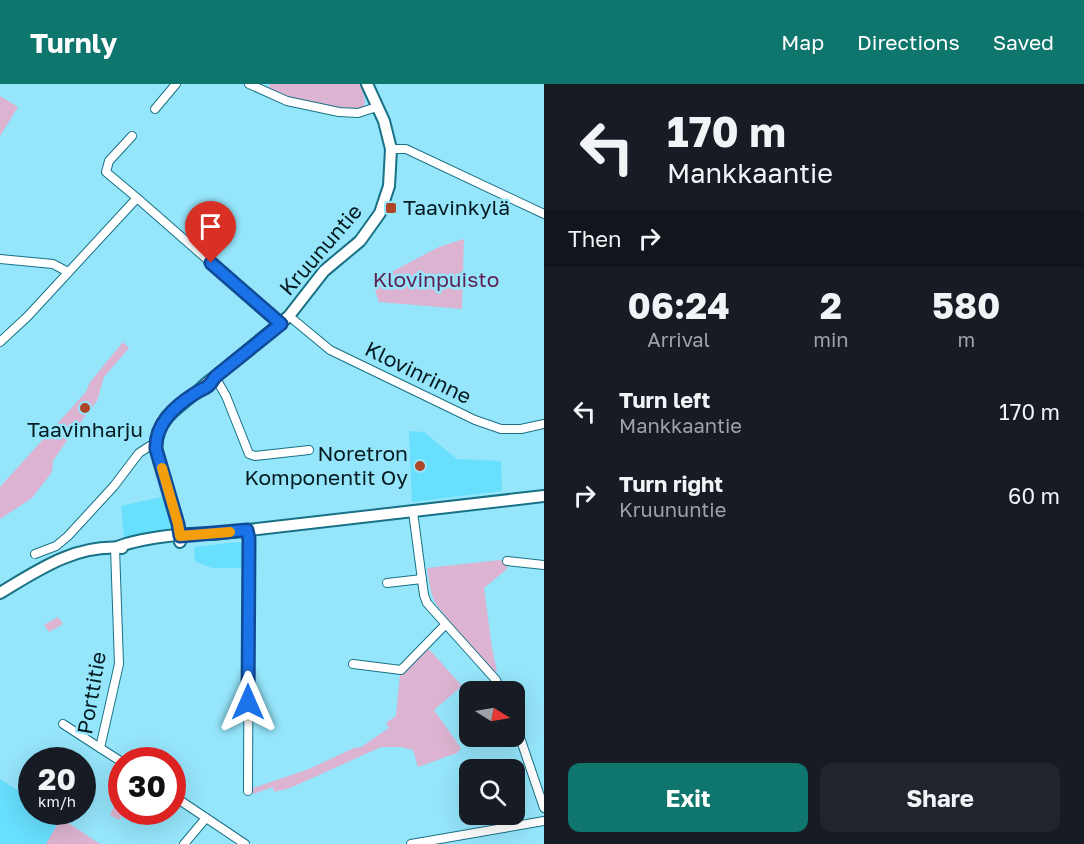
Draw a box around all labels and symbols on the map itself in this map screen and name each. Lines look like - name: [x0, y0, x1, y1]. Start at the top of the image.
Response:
- place label: Taavinkylä: [403, 194, 510, 220]
- street label: Kruununtie: [273, 198, 367, 300]
- pin: [185, 201, 236, 263]
- marker: Taavinkylä: [384, 201, 398, 215]
- park label: Klovinpuisto: [373, 266, 499, 292]
- street label: Klovinrinne: [361, 335, 476, 409]
- marker: Taavinharju: [78, 401, 92, 415]
- place label: Taavinharju: [27, 416, 143, 442]
- place label: Noretron Komponentit Oy: [244, 440, 408, 490]
- marker: Noretron Komponentit Oy: [413, 459, 427, 473]
- street label: Porttitie: [71, 650, 111, 736]
- position arrow: [216, 670, 280, 734]
- north arrow: [459, 681, 525, 747]
- speed limit sign: 30: [108, 747, 186, 825]

